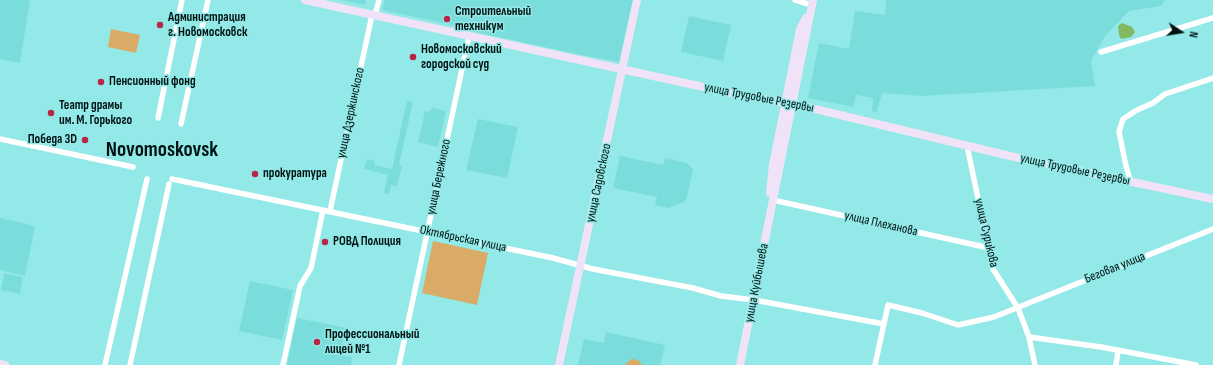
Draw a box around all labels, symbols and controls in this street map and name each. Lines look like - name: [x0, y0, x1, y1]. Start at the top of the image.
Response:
- place label: Строительный техникум: [455, 4, 531, 35]
- place label: Администрация г. Новомосковск: [168, 10, 247, 41]
- north arrow: [1161, 12, 1201, 52]
- marker: Строительный техникум: [442, 14, 452, 24]
- marker: Администрация г. Новомосковск: [155, 20, 165, 30]
- text: N: [1186, 30, 1200, 39]
- place label: Новомосковский городской суд: [421, 42, 502, 73]
- marker: Новомосковский городской суд: [408, 52, 418, 62]
- street label: улица Дзержинского: [334, 66, 368, 160]
- place label: Пенсионный фонд: [109, 74, 196, 90]
- marker: Пенсионный фонд: [96, 77, 106, 87]
- street label: улица Трудовые Резервы: [703, 80, 815, 116]
- place label: Театр драмы им. М. Горького: [59, 98, 132, 129]
- marker: Театр драмы им. М. Горького: [46, 108, 56, 118]
- place label: Победа 3D: [28, 132, 77, 148]
- marker: Победа 3D: [80, 135, 90, 145]
- district label: Novomoskovsk: [106, 138, 218, 164]
- street label: улица Бережного: [423, 138, 455, 216]
- street label: улица Садовского: [583, 142, 615, 224]
- street label: улица Трудовые Резервы: [1019, 151, 1131, 189]
- place label: прокуратура: [263, 166, 327, 182]
- marker: прокуратура: [250, 169, 260, 179]
- street label: улица Сурикова: [971, 197, 1001, 269]
- street label: улица Плеханова: [843, 208, 919, 240]
- street label: Октябрьская улица: [418, 222, 508, 256]
- place label: РОВД Полиция: [333, 234, 401, 250]
- marker: РОВД Полиция: [320, 237, 330, 247]
- street label: улица Куйбышева: [742, 242, 772, 324]
- street label: Беговая улица: [1082, 249, 1148, 287]
- place label: Профессиональный лицей №1: [325, 327, 419, 358]
- marker: Профессиональный лицей №1: [312, 337, 322, 347]

